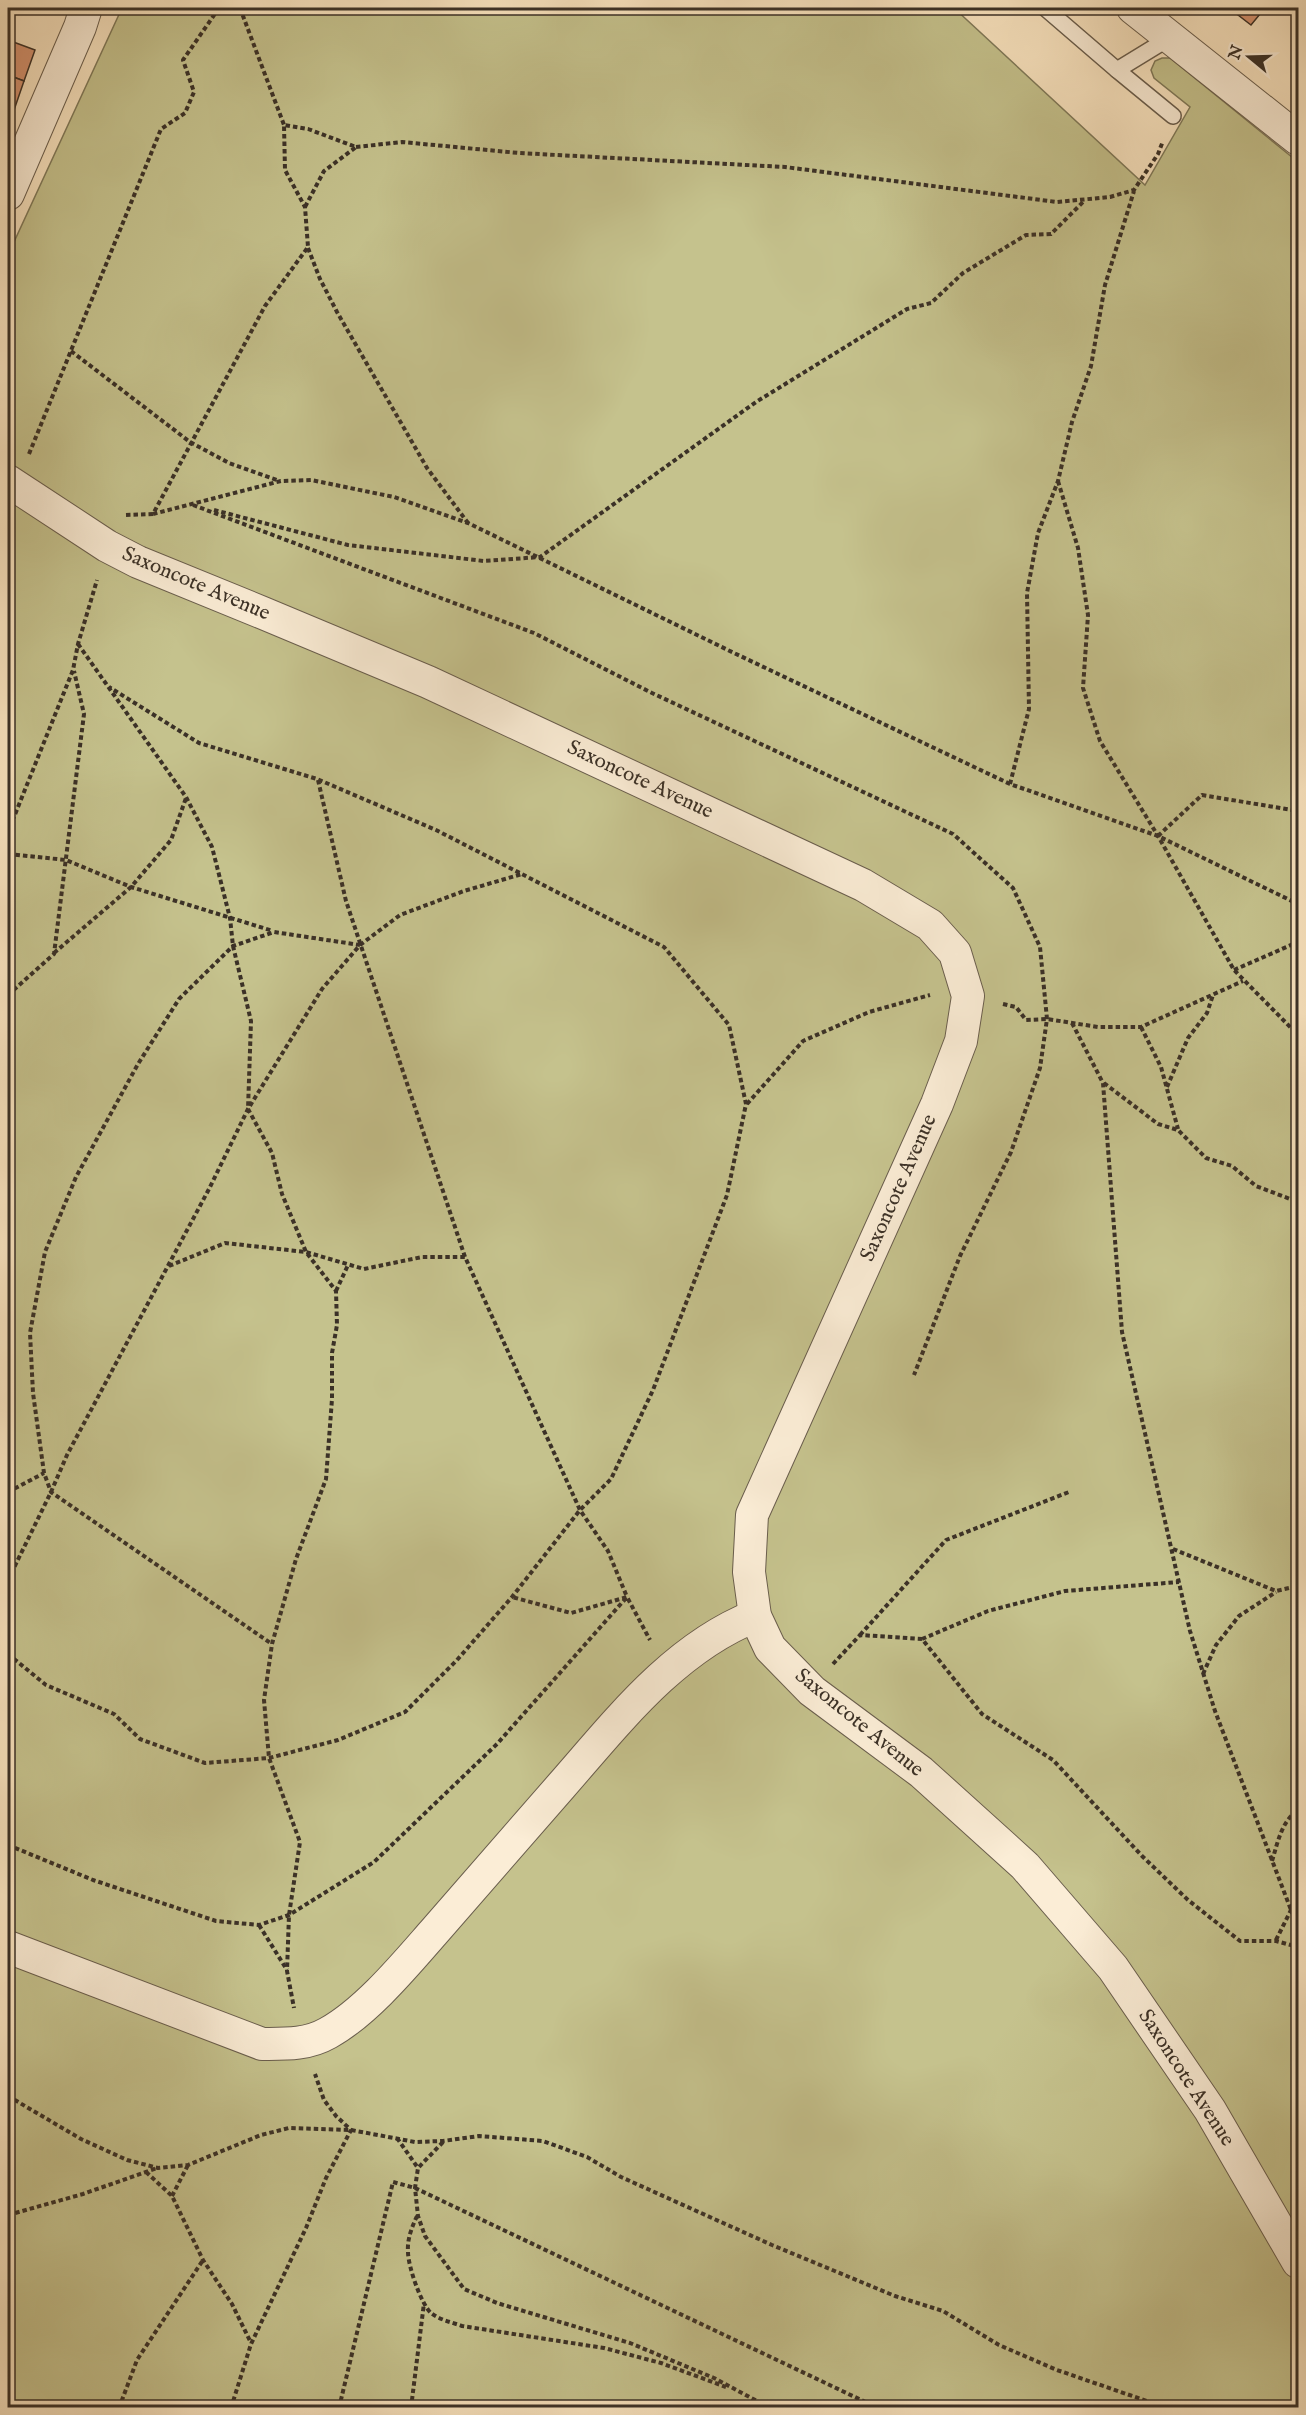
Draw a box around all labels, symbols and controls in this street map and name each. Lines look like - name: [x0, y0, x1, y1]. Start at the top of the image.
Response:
- north arrow: [1219, 27, 1279, 87]
- text: N: [1225, 43, 1248, 64]
- street label: Saxoncote Avenue: [118, 541, 274, 627]
- street label: Saxoncote Avenue: [563, 734, 718, 826]
- street label: Saxoncote Avenue: [854, 1110, 944, 1266]
- street label: Saxoncote Avenue: [789, 1663, 929, 1783]
- street label: Saxoncote Avenue: [1132, 2004, 1241, 2152]

